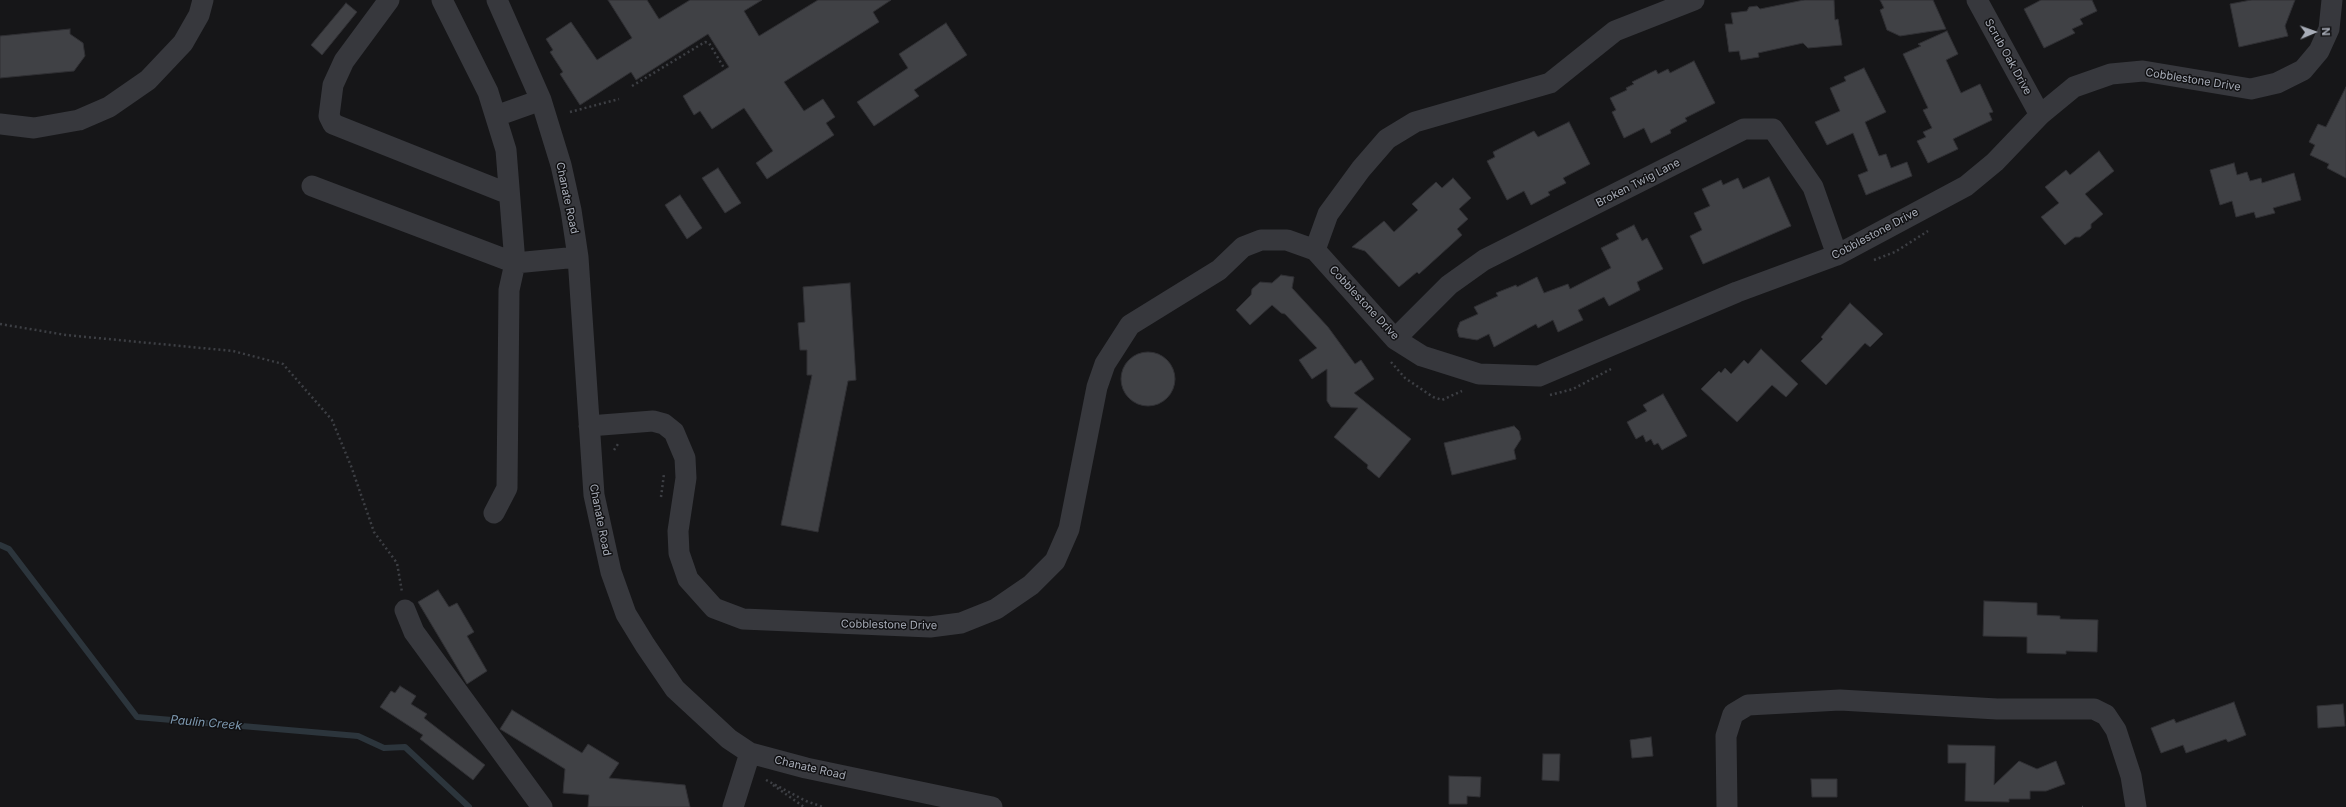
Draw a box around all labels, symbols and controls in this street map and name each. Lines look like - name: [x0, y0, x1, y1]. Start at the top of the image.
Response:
- north arrow: [2294, 12, 2334, 52]
- street label: Scrub Oak Drive: [1982, 17, 2034, 97]
- text: N: [2319, 27, 2333, 36]
- street label: Cobblestone Drive: [2144, 66, 2242, 94]
- street label: Broken Twig Lane: [1594, 156, 1682, 210]
- street label: Chanate Road: [553, 161, 581, 235]
- street label: Cobblestone Drive: [1829, 206, 1921, 262]
- street label: Cobblestone Drive: [1326, 263, 1402, 343]
- street label: Chanate Road: [587, 483, 613, 557]
- street label: Cobblestone Drive: [841, 618, 937, 632]
- water label: Paulin Creek: [170, 713, 242, 733]
- street label: Chanate Road: [773, 753, 847, 783]

